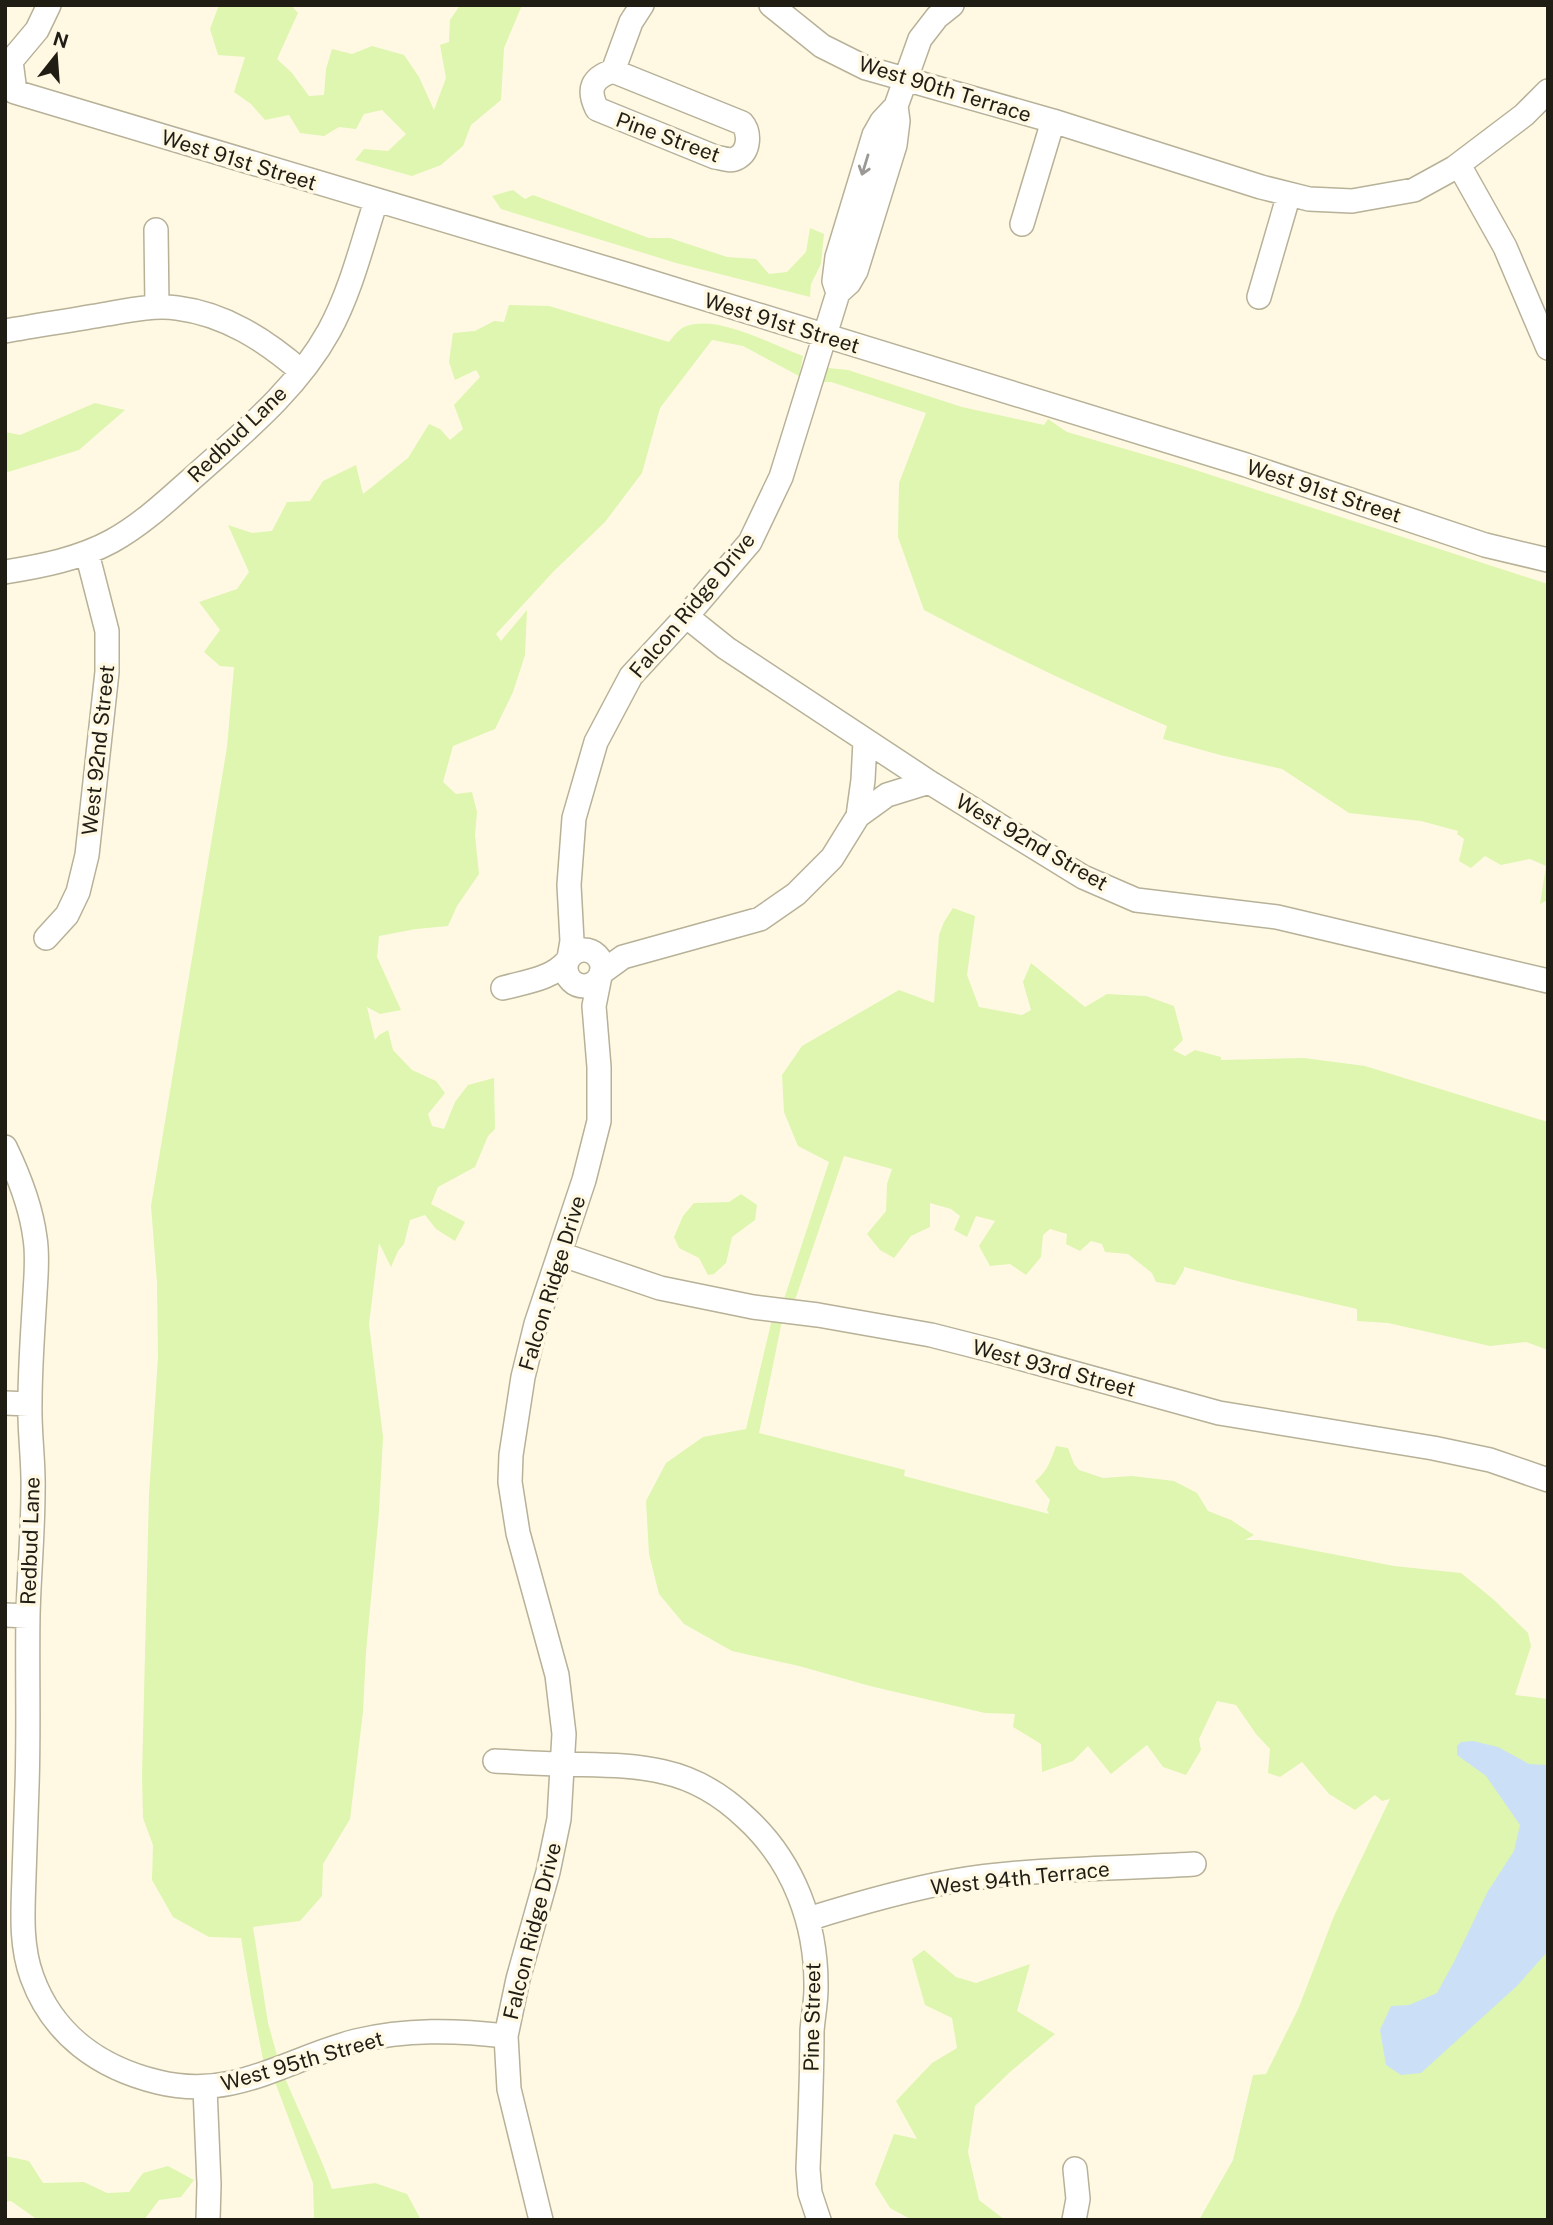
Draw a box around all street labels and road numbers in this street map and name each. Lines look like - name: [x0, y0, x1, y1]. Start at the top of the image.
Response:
- street label: West 90th Terrace: [855, 51, 1035, 127]
- street label: Pine Street: [612, 107, 724, 167]
- street label: West 91st Street: [158, 124, 320, 196]
- street label: West 91st Street: [701, 287, 863, 359]
- street label: Redbud Lane: [182, 381, 292, 487]
- street label: West 91st Street: [1243, 454, 1405, 528]
- street label: Falcon Ridge Drive: [624, 527, 760, 683]
- street label: West 92nd Street: [77, 664, 119, 836]
- street label: West 92nd Street: [952, 788, 1112, 896]
- street label: Falcon Ridge Drive: [513, 1192, 591, 1374]
- street label: West 93rd Street: [970, 1334, 1138, 1402]
- street label: Redbud Lane: [15, 1477, 45, 1605]
- street label: Falcon Ridge Drive: [498, 1840, 566, 2022]
- street label: West 94th Terrace: [929, 1856, 1111, 1900]
- street label: Pine Street: [799, 1962, 825, 2072]
- street label: West 95th Street: [218, 2026, 386, 2096]

